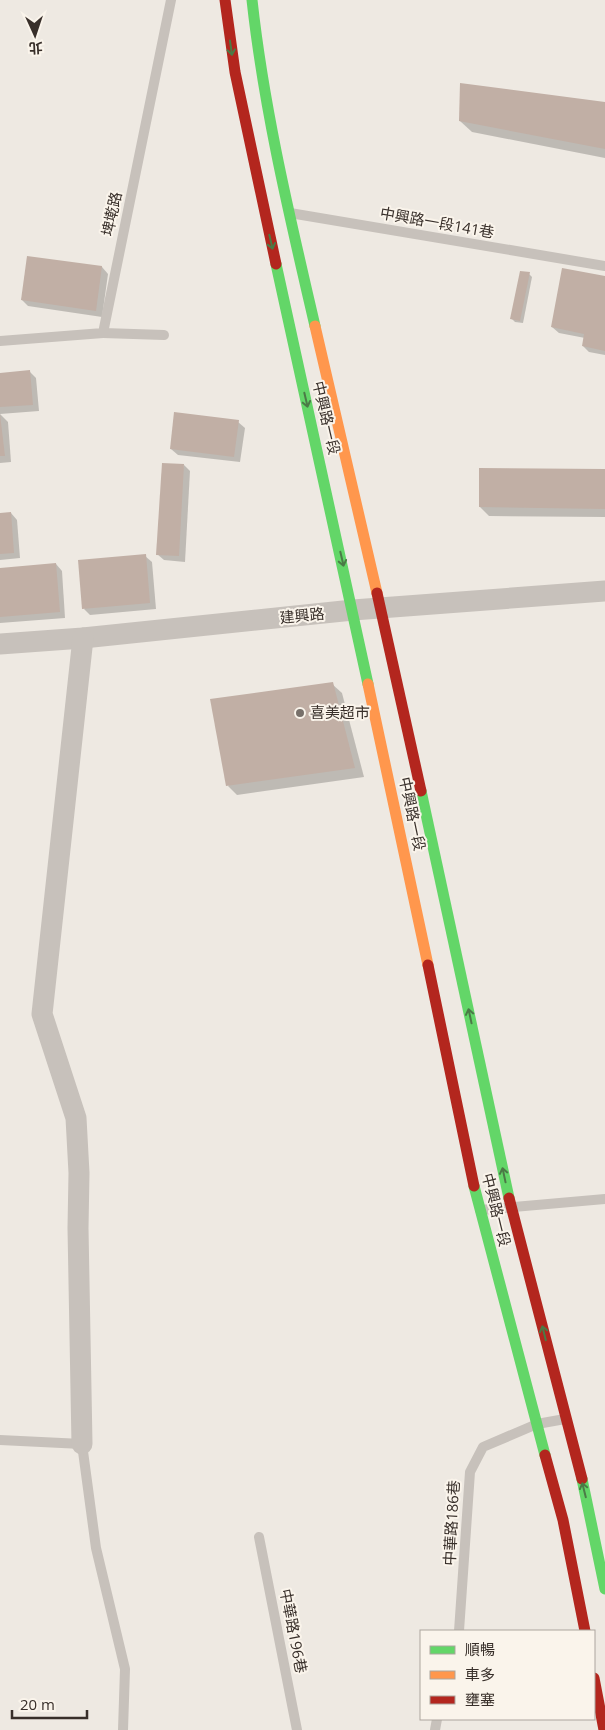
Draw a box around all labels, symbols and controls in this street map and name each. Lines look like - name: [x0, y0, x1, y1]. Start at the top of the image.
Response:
- north arrow: [10, 10, 60, 60]
- text: 北: [28, 39, 43, 58]
- one-way arrow: [227, 40, 237, 56]
- street label: 埤墘路: [97, 190, 125, 238]
- street label: 中興路一段141巷: [378, 202, 496, 242]
- one-way arrow: [267, 233, 276, 249]
- street label: 中興路一段: [309, 379, 345, 457]
- one-way arrow: [302, 392, 311, 408]
- one-way arrow: [338, 550, 347, 566]
- street label: 建興路: [278, 603, 325, 627]
- place label: 喜美超市: [310, 702, 370, 722]
- marker: 喜美超市: [294, 707, 306, 719]
- street label: 中興路一段: [395, 775, 431, 853]
- one-way arrow: [465, 1009, 474, 1025]
- one-way arrow: [499, 1167, 508, 1183]
- street label: 中興路一段: [478, 1171, 516, 1249]
- one-way arrow: [538, 1325, 548, 1341]
- street label: 中華路186巷: [439, 1480, 463, 1566]
- one-way arrow: [579, 1483, 588, 1499]
- street label: 中華路196巷: [276, 1587, 312, 1675]
- legend: [420, 1630, 595, 1720]
- text: 順暢: [465, 1639, 495, 1659]
- text: 車多: [465, 1664, 495, 1684]
- scale bar: [12, 1688, 88, 1720]
- text: 壅塞: [465, 1689, 495, 1709]
- text: 20 m: [20, 1694, 55, 1714]

